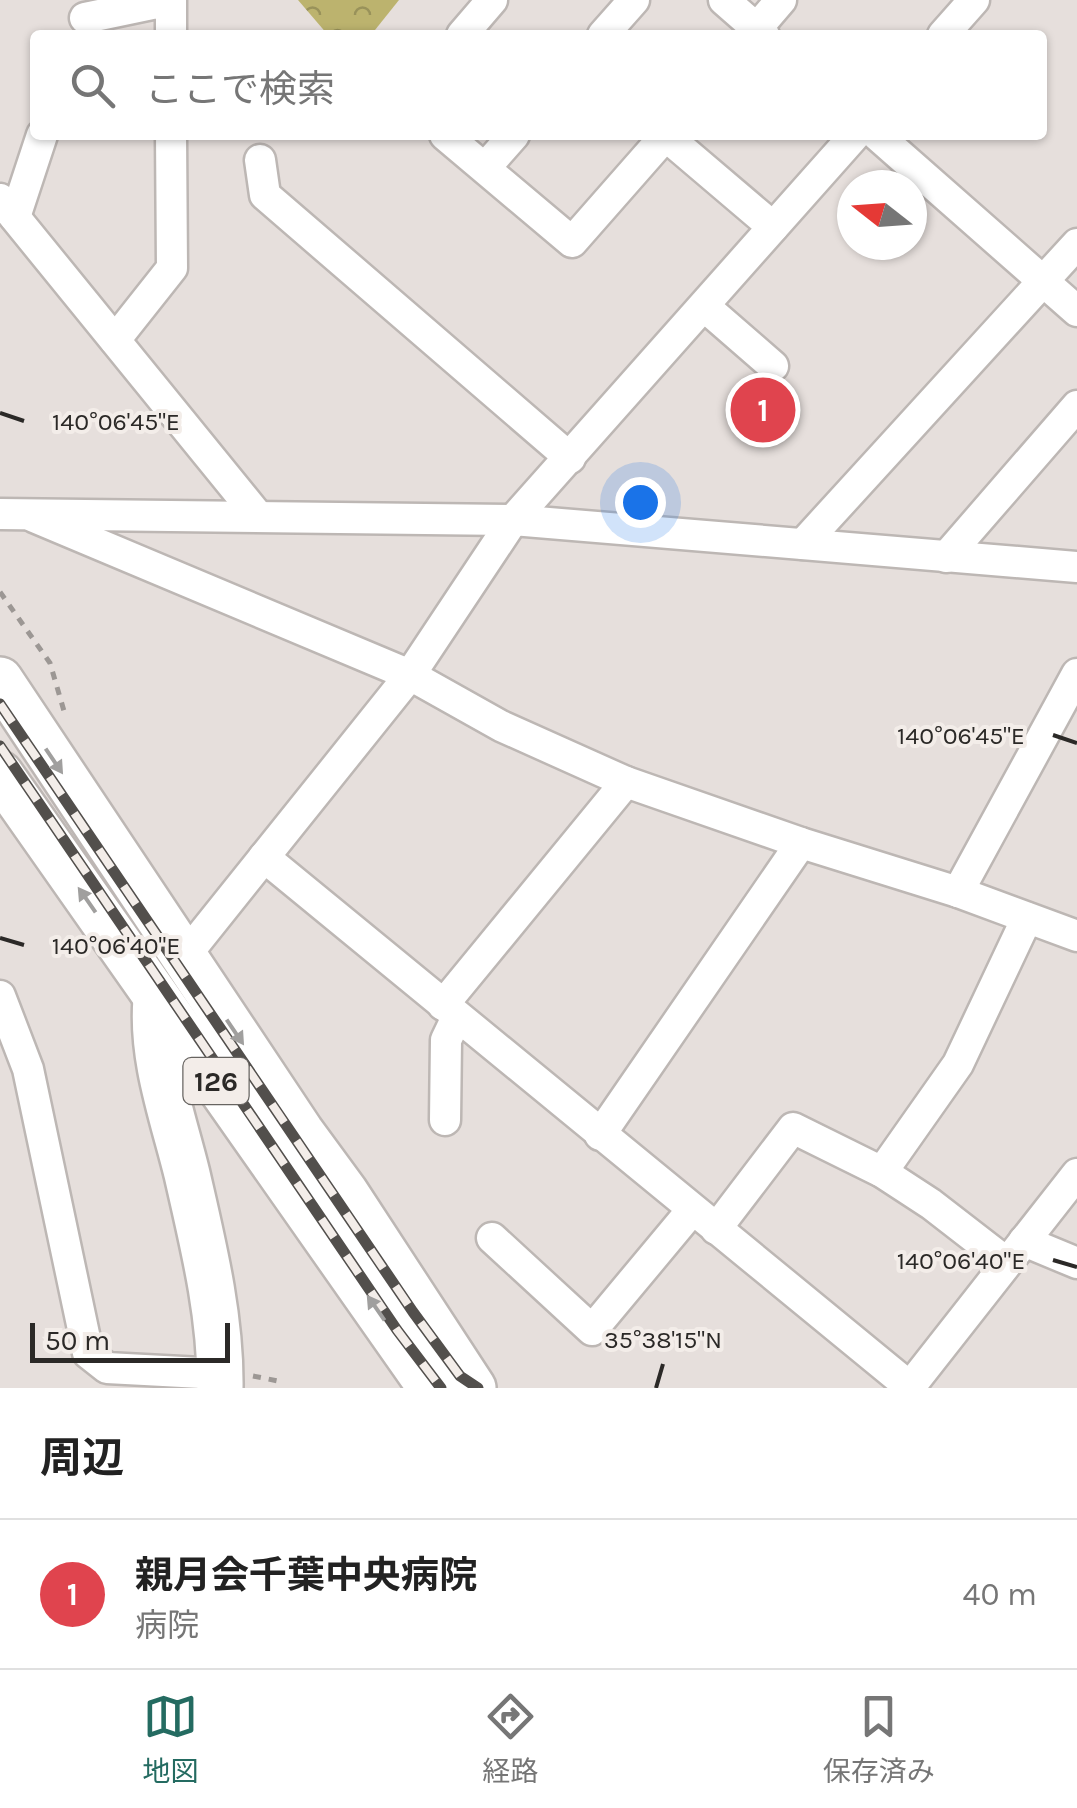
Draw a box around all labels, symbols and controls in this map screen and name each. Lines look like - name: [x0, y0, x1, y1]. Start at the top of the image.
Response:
- search box: [30, 30, 1047, 140]
- icon: search: [65, 58, 120, 113]
- text: ここで検索: [145, 67, 335, 112]
- north arrow: [837, 170, 927, 260]
- pin: 1: [730, 372, 796, 448]
- text: 140°06'45"E: [52, 407, 180, 436]
- your location: [615, 477, 666, 528]
- text: 140°06'45"E: [897, 721, 1025, 750]
- one-way arrow: [45, 748, 63, 775]
- one-way arrow: [78, 886, 97, 913]
- text: 140°06'40"E: [52, 931, 180, 960]
- one-way arrow: [225, 1018, 243, 1045]
- road number: 126: [184, 1058, 248, 1104]
- text: 140°06'40"E: [897, 1246, 1025, 1275]
- one-way arrow: [367, 1295, 386, 1321]
- scale bar: [30, 1318, 230, 1362]
- text: 50 m: [45, 1324, 110, 1357]
- text: 35°38'15"N: [604, 1325, 722, 1354]
- text: 周辺: [40, 1433, 124, 1483]
- text: 親月会千葉中央病院: [135, 1553, 477, 1598]
- text: 1: [67, 1576, 78, 1613]
- text: 40 m: [963, 1576, 1037, 1613]
- text: 病院: [135, 1607, 199, 1644]
- tab: 地図: [142, 1689, 198, 1789]
- tab: 経路: [482, 1689, 539, 1789]
- tab: 保存済み: [823, 1689, 935, 1789]

